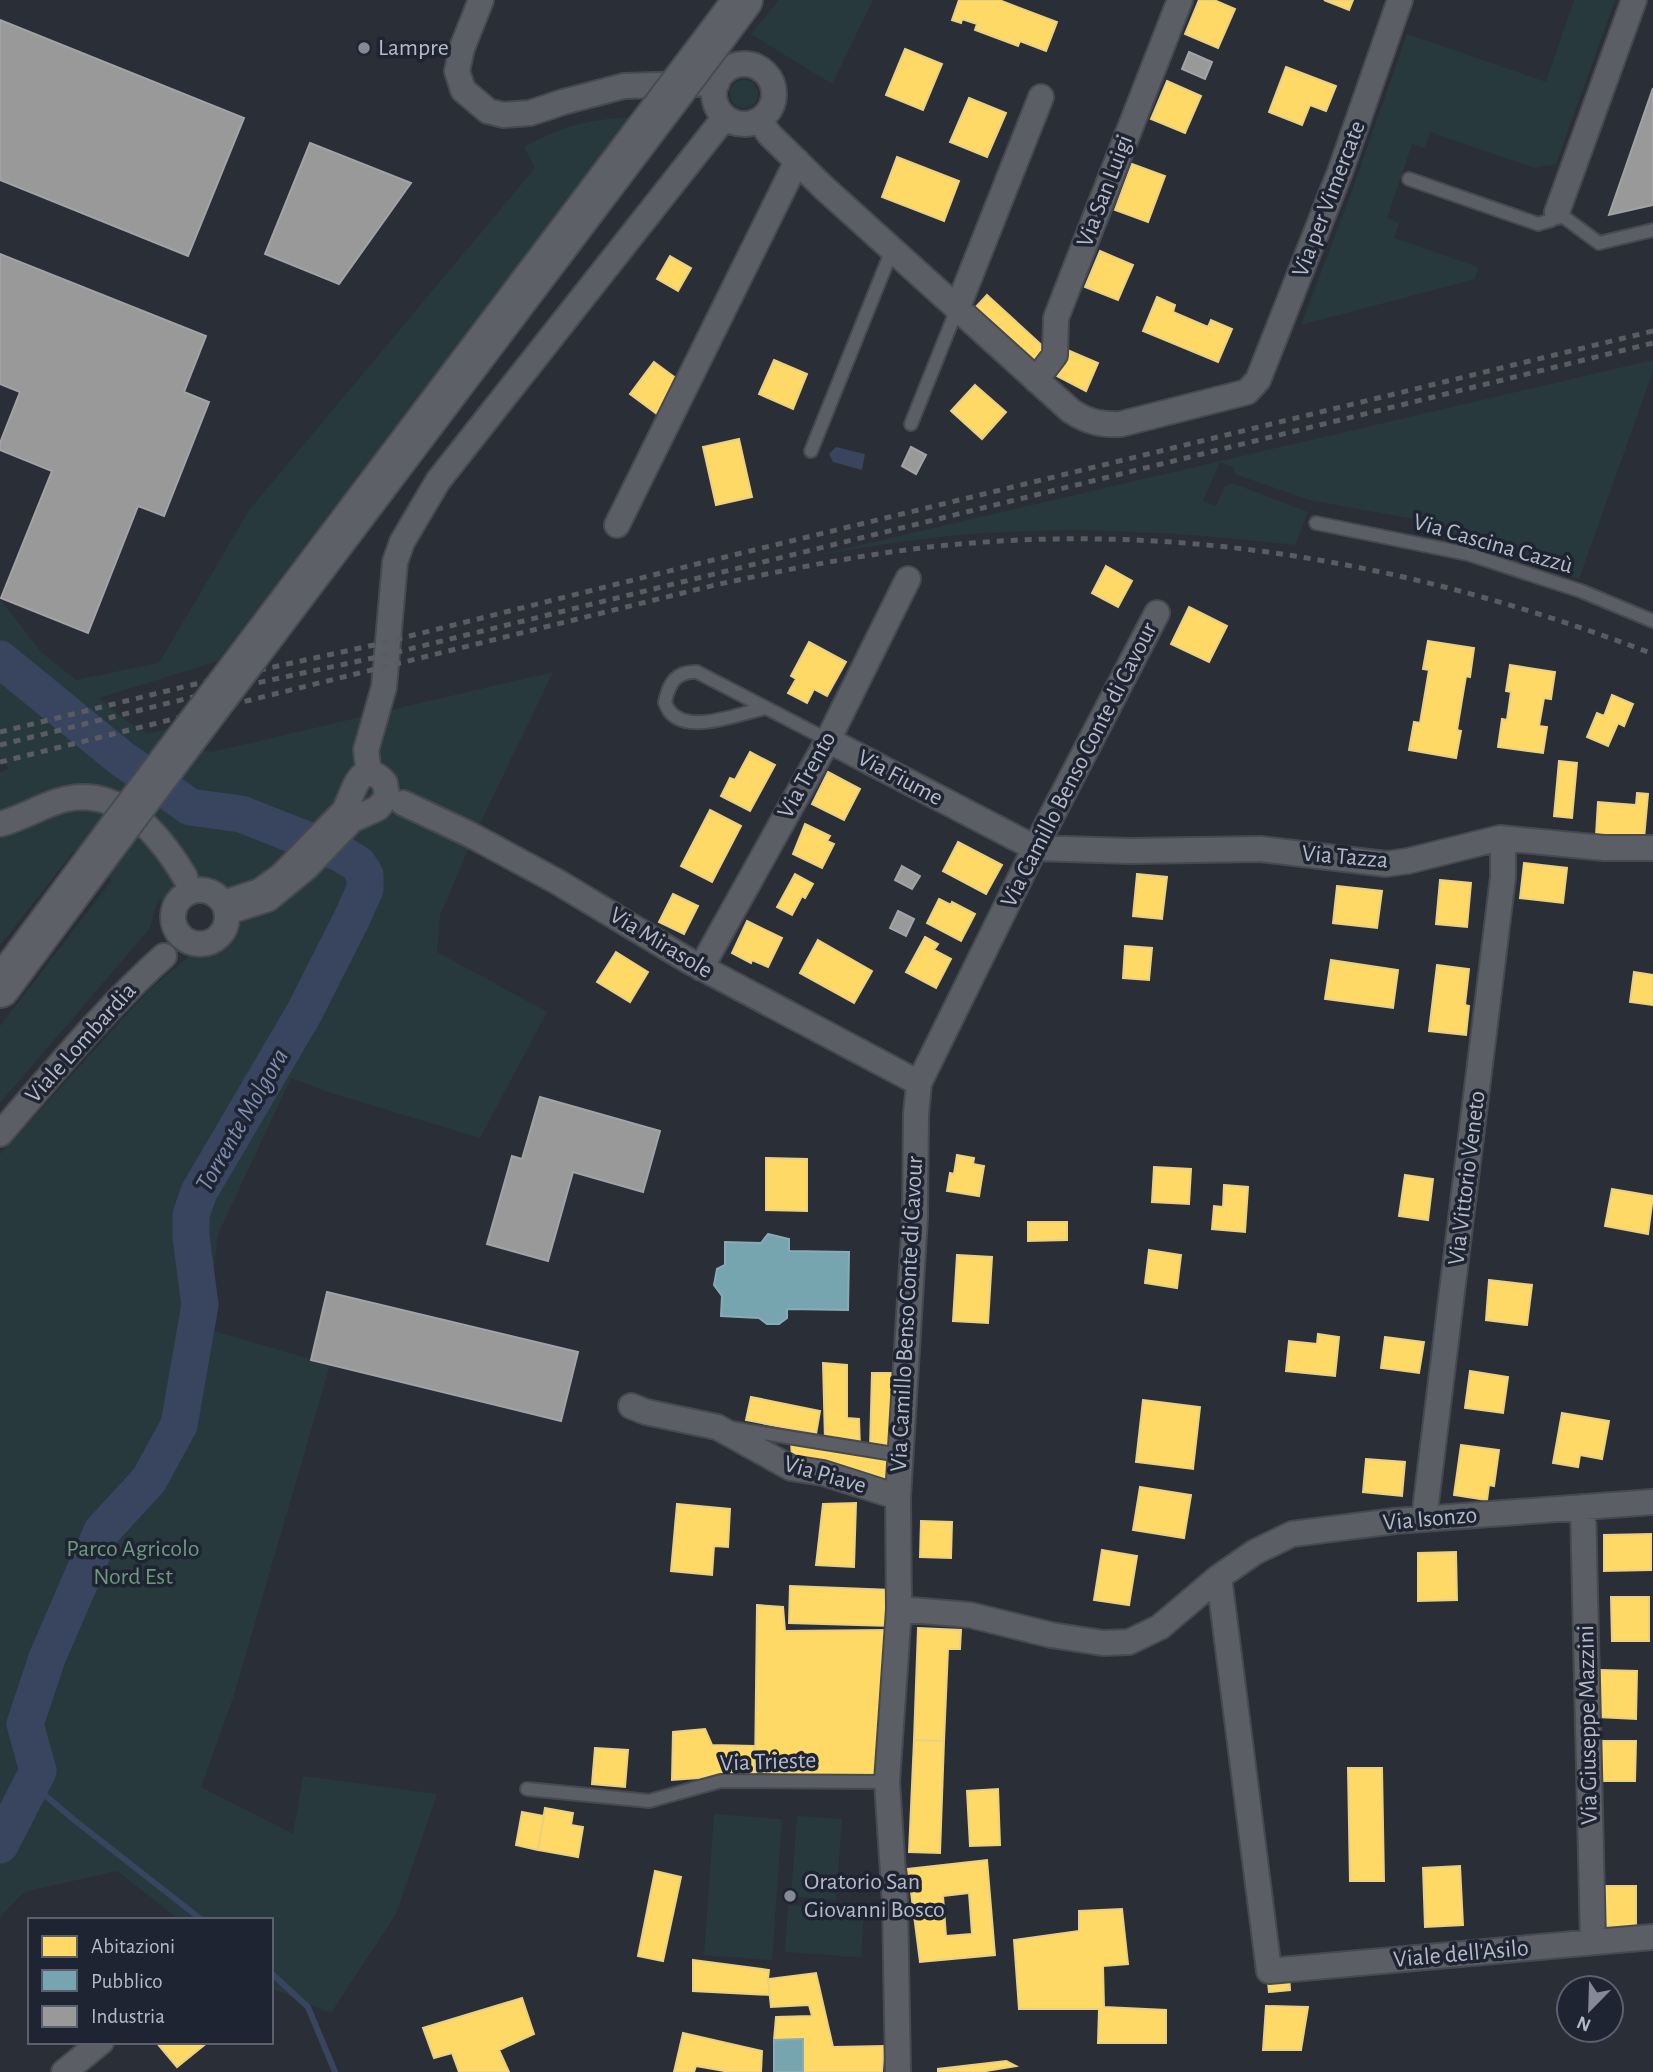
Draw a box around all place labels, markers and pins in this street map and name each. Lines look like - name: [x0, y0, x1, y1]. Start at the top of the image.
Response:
- place label: Lampre: [378, 36, 449, 60]
- marker: Lampre: [356, 40, 372, 56]
- place label: Oratorio San Giovanni Bosco: [804, 1870, 945, 1922]
- marker: Oratorio San Giovanni Bosco: [782, 1888, 798, 1904]

